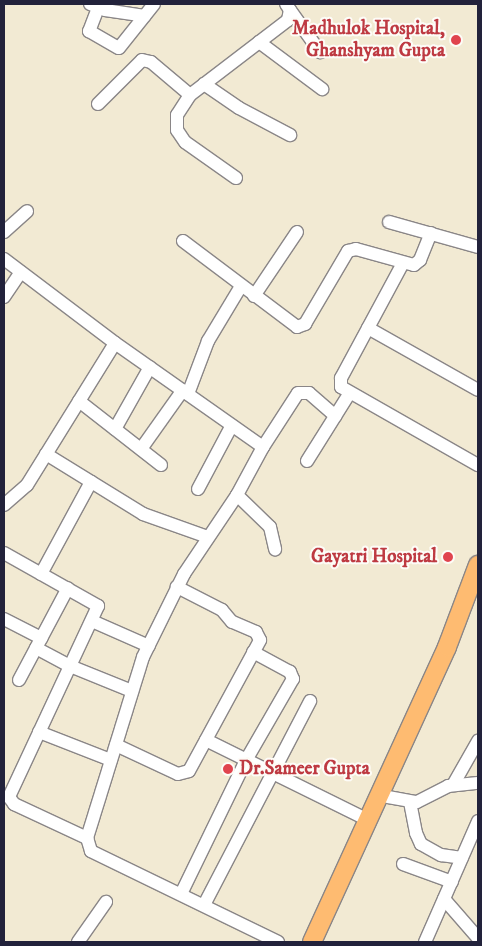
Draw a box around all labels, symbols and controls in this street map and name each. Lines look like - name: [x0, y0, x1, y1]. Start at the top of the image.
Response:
- place label: Madhulok Hospital, Ghanshyam Gupta: [292, 18, 445, 62]
- marker: Madhulok Hospital, Ghanshyam Gupta: [449, 33, 463, 47]
- place label: Gayatri Hospital: [311, 546, 437, 568]
- marker: Gayatri Hospital: [441, 550, 455, 564]
- place label: Dr.Sameer Gupta: [239, 758, 370, 780]
- marker: Dr.Sameer Gupta: [221, 762, 235, 776]

